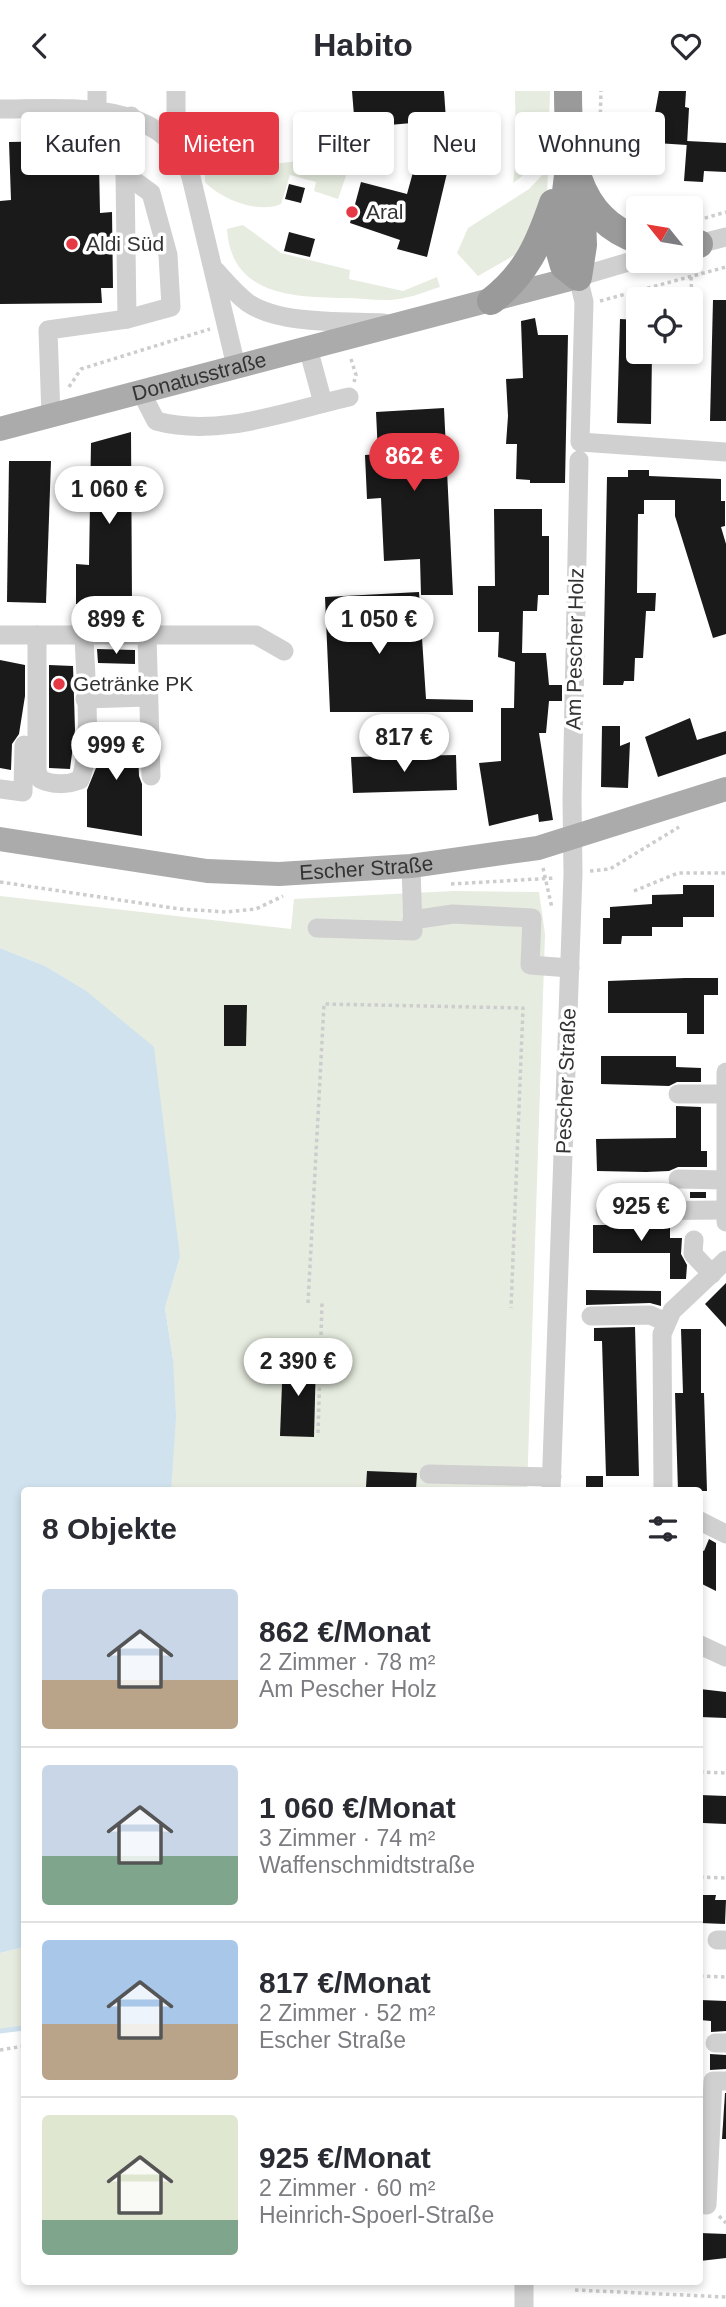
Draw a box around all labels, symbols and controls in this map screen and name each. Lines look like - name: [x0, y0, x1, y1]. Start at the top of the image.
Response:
- icon: back: [21, 27, 59, 65]
- text: Habito: [313, 27, 413, 63]
- icon: heart: [667, 27, 705, 65]
- chip: Kaufen: [21, 112, 145, 175]
- chip: Mieten: [159, 112, 279, 175]
- chip: Filter: [293, 112, 394, 175]
- chip: Neu: [408, 112, 501, 175]
- chip: Wohnung: [515, 112, 665, 175]
- north arrow: [626, 196, 704, 273]
- map controls: [626, 196, 703, 364]
- place label: Aral: [366, 200, 403, 223]
- marker: Aral: [344, 204, 360, 220]
- place label: Aldi Süd: [86, 232, 164, 255]
- marker: Aldi Süd: [64, 236, 80, 252]
- button: locate: [626, 287, 703, 364]
- street label: Donatusstraße: [130, 347, 269, 405]
- pin: 862 €: [365, 433, 463, 493]
- text: 862 €: [385, 443, 443, 469]
- pin: 1 060 €: [44, 467, 174, 526]
- text: 1 060 €: [71, 476, 147, 502]
- street label: Am Pescher Holz: [562, 568, 587, 730]
- pin: 899 €: [67, 596, 165, 656]
- pin: 1 050 €: [314, 596, 444, 656]
- text: 899 €: [87, 606, 145, 632]
- text: 1 050 €: [341, 606, 417, 632]
- place label: Getränke PK: [73, 672, 193, 695]
- marker: Getränke PK: [51, 676, 67, 692]
- pin: 817 €: [355, 715, 453, 774]
- pin: 999 €: [67, 723, 165, 782]
- text: 817 €: [375, 724, 433, 750]
- text: 999 €: [87, 732, 145, 758]
- street label: Escher Straße: [299, 851, 435, 884]
- street label: Pescher Straße: [551, 1008, 580, 1154]
- pin: 925 €: [592, 1183, 690, 1243]
- text: 925 €: [612, 1193, 670, 1219]
- pin: 2 390 €: [233, 1339, 363, 1398]
- text: 2 390 €: [260, 1348, 336, 1374]
- icon: filters: [644, 1510, 682, 1548]
- text: 8 Objekte: [42, 1512, 177, 1545]
- text: 862 €/Monat: [259, 1615, 431, 1648]
- icon: home: [98, 1617, 182, 1701]
- text: 2 Zimmer · 78 m²: [259, 1649, 435, 1675]
- text: Am Pescher Holz: [259, 1676, 437, 1702]
- text: 1 060 €/Monat: [259, 1791, 456, 1824]
- icon: home: [98, 1793, 182, 1877]
- text: 3 Zimmer · 74 m²: [259, 1825, 435, 1851]
- text: Waffenschmidtstraße: [259, 1852, 475, 1878]
- text: 817 €/Monat: [259, 1966, 431, 1999]
- icon: home: [98, 1968, 182, 2052]
- text: 2 Zimmer · 52 m²: [259, 2000, 435, 2026]
- text: Escher Straße: [259, 2027, 406, 2053]
- text: 925 €/Monat: [259, 2141, 431, 2174]
- icon: home: [98, 2143, 182, 2227]
- text: 2 Zimmer · 60 m²: [259, 2175, 435, 2201]
- text: Heinrich-Spoerl-Straße: [259, 2202, 494, 2228]

